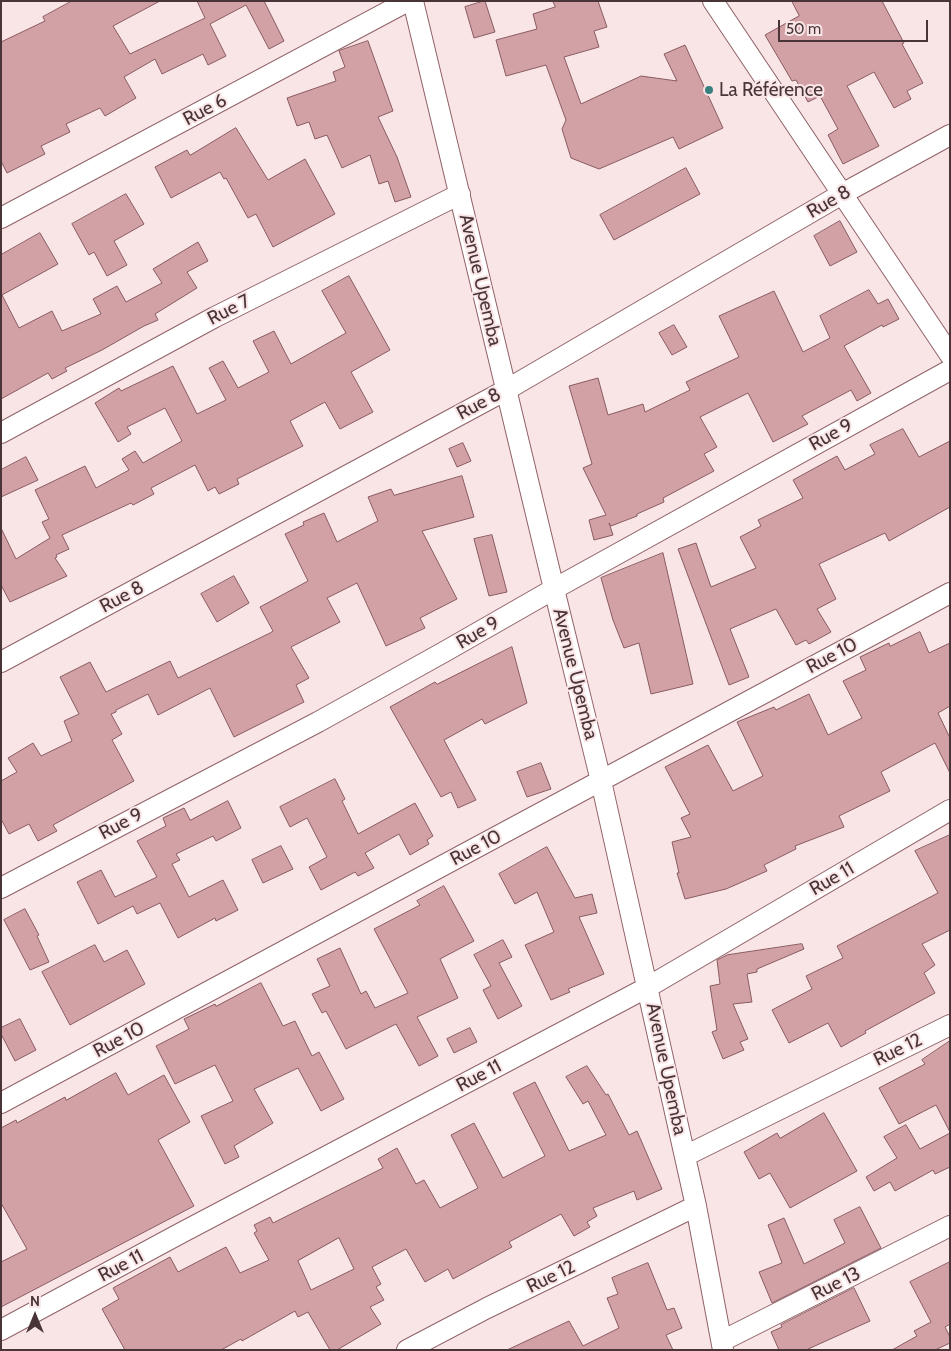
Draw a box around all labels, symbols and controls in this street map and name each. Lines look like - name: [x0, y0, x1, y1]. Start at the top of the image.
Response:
- scale bar: [781, 10, 931, 42]
- text: 50 m: [786, 20, 821, 38]
- place label: La Référence: [719, 79, 823, 101]
- marker: La Référence: [703, 84, 715, 96]
- street label: Rue 6: [179, 89, 231, 131]
- street label: Rue 8: [803, 180, 855, 224]
- street label: Avenue Upemba: [454, 212, 506, 348]
- street label: Rue 7: [204, 290, 254, 330]
- street label: Rue 8: [453, 383, 505, 425]
- street label: Rue 9: [805, 414, 857, 456]
- street label: Rue 8: [96, 576, 148, 618]
- street label: Avenue Upemba: [548, 606, 602, 742]
- street label: Rue 9: [452, 612, 504, 654]
- street label: Rue 10: [803, 633, 861, 679]
- street label: Rue 9: [95, 803, 147, 845]
- street label: Rue 10: [447, 825, 505, 871]
- street label: Rue 11: [806, 857, 858, 901]
- street label: Avenue Upemba: [641, 1001, 691, 1137]
- street label: Rue 10: [90, 1017, 148, 1063]
- street label: Rue 12: [870, 1029, 926, 1071]
- street label: Rue 11: [453, 1055, 505, 1097]
- street label: Rue 11: [95, 1245, 147, 1287]
- street label: Rue 12: [523, 1256, 579, 1298]
- street label: Rue 13: [808, 1262, 864, 1306]
- north arrow: [10, 1291, 60, 1341]
- text: N: [30, 1292, 40, 1310]

